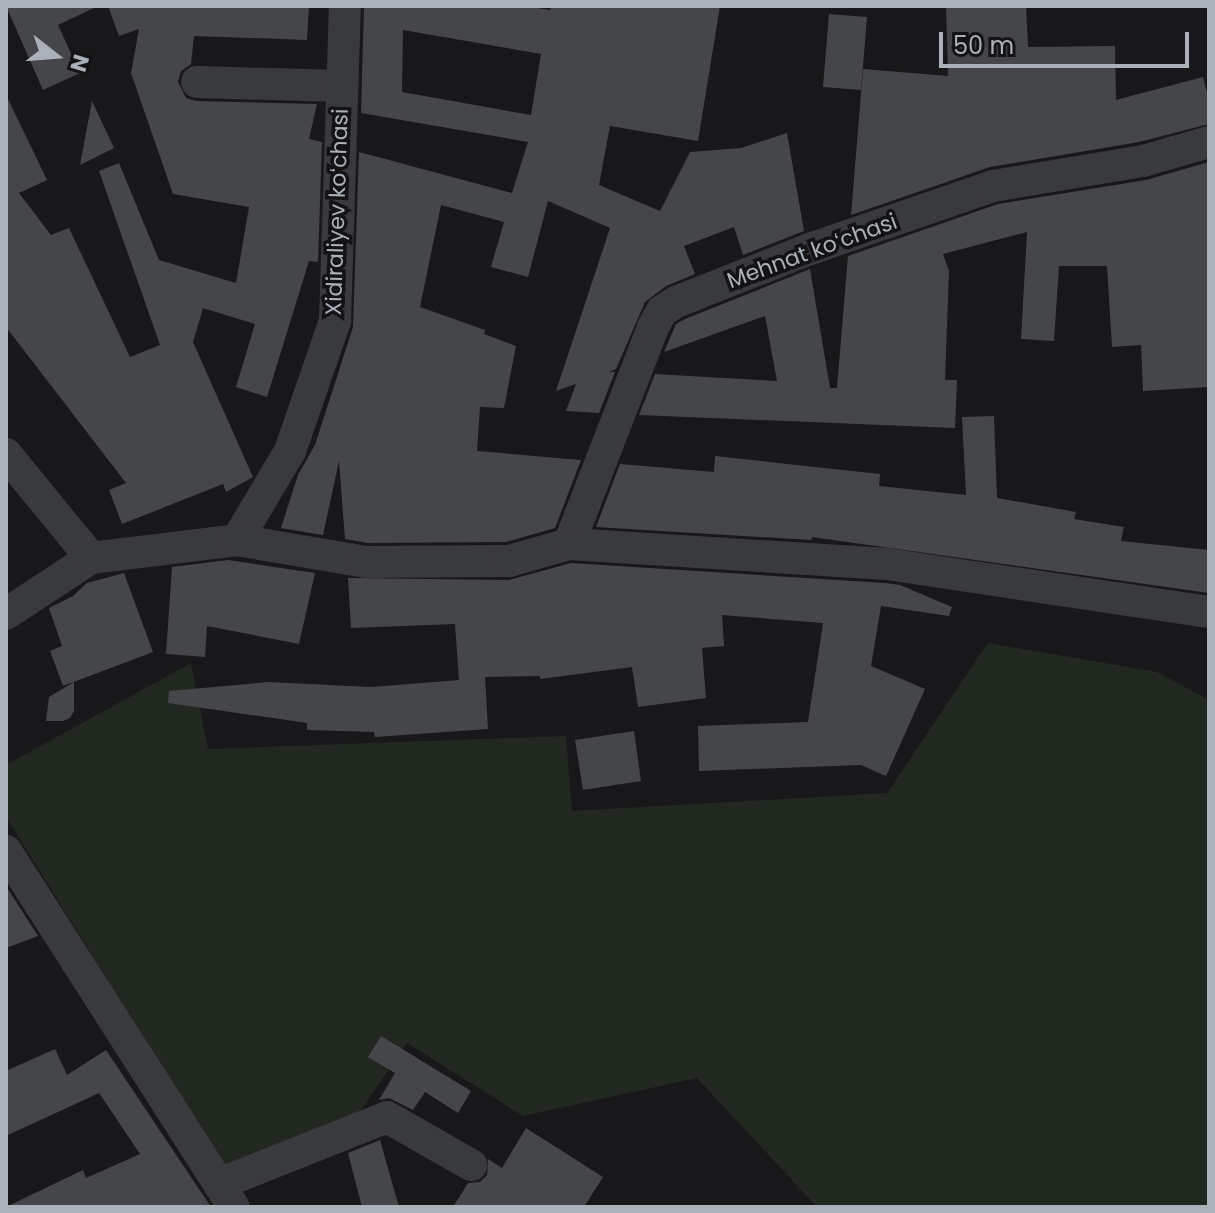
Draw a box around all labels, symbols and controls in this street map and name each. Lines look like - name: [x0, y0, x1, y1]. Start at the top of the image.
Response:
- north arrow: [16, 16, 96, 96]
- scale bar: [943, 16, 1193, 66]
- text: 50 m: [953, 29, 1014, 62]
- text: N: [62, 51, 97, 76]
- street label: Xidiraliyev koʻchasi: [320, 108, 354, 316]
- street label: Mehnat koʻchasi: [723, 208, 901, 294]

